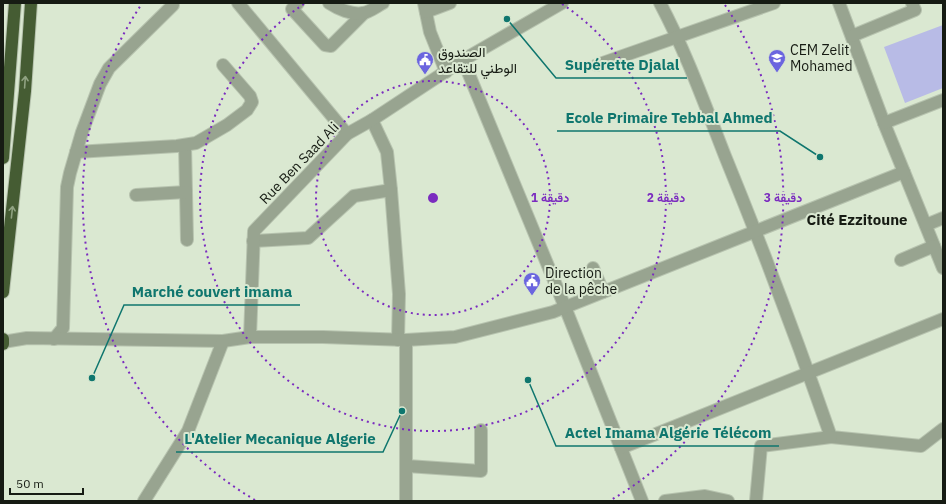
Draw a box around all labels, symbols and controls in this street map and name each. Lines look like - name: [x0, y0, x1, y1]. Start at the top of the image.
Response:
- place label: CEM Zelit Mohamed: [790, 41, 853, 75]
- place label: الصندوق الوطني للتقاعد: [438, 43, 517, 80]
- school or university icon: CEM Zelit Mohamed: [767, 48, 787, 73]
- public building icon: الصندوق الوطني للتقاعد: [415, 50, 435, 75]
- callout: Supérette Djalal: [556, 51, 687, 78]
- text: Supérette Djalal: [565, 55, 680, 74]
- one-way arrow: [22, 76, 29, 89]
- callout: Ecole Primaire Tebbal Ahmed: [557, 104, 780, 131]
- text: Ecole Primaire Tebbal Ahmed: [565, 108, 773, 127]
- street label: Rue Ben Saad Ali: [255, 118, 343, 208]
- text: 1 دقيقة: [531, 190, 569, 205]
- text: 2 دقيقة: [647, 190, 685, 205]
- text: 3 دقيقة: [764, 190, 802, 205]
- centre of rings: [426, 191, 440, 205]
- one-way arrow: [8, 206, 15, 219]
- district label: Cité Ezzitoune: [806, 210, 908, 229]
- place label: Direction de la pêche: [545, 264, 617, 298]
- public building icon: Direction de la pêche: [522, 271, 542, 296]
- callout: Marché couvert imama: [124, 278, 300, 305]
- text: Marché couvert imama: [132, 282, 293, 301]
- callout: Actel Imama Algérie Télécom: [556, 419, 779, 446]
- text: Actel Imama Algérie Télécom: [565, 423, 771, 442]
- callout: L'Atelier Mecanique Algerie: [176, 425, 383, 452]
- text: L'Atelier Mecanique Algerie: [184, 429, 376, 448]
- scale bar: [10, 470, 83, 496]
- text: 50 m: [16, 476, 44, 491]

